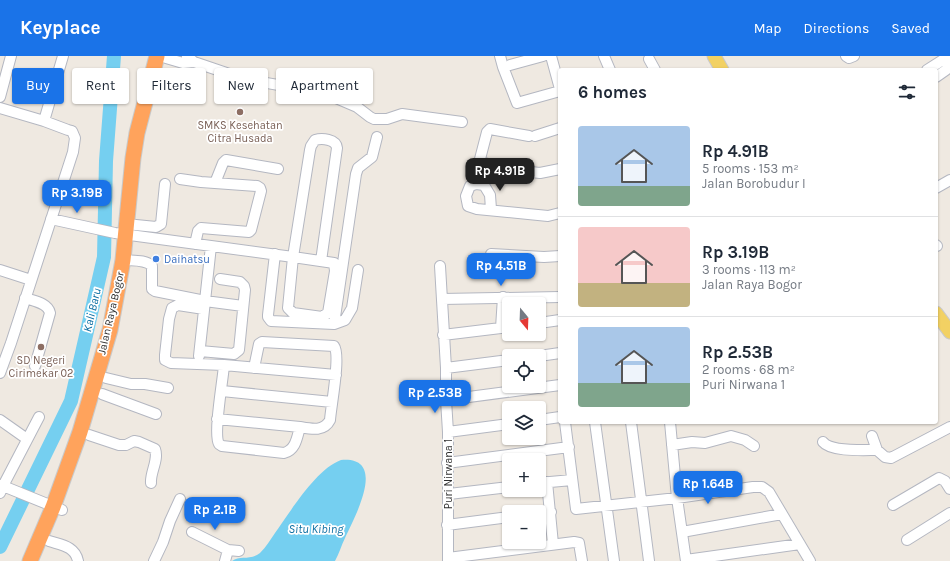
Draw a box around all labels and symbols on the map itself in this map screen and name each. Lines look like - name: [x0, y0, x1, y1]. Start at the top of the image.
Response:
- marker: SMKS Kesehatan Citra Husada: [235, 107, 245, 117]
- place label: SMKS Kesehatan Citra Husada: [197, 119, 283, 145]
- pin: Rp 4.91B: [459, 158, 541, 192]
- pin: Rp 3.19B: [36, 180, 118, 214]
- place label: Daihatsu: [164, 253, 210, 266]
- pin: Rp 4.51B: [460, 253, 542, 287]
- marker: Daihatsu: [151, 254, 161, 264]
- street label: Jalan Raya Bogor: [95, 270, 127, 356]
- water label: Kali Baru: [80, 287, 104, 333]
- north arrow: [502, 297, 546, 341]
- marker: SD Negeri Cirimekar 02: [36, 342, 46, 352]
- place label: SD Negeri Cirimekar 02: [9, 354, 73, 380]
- pin: Rp 2.53B: [394, 380, 476, 414]
- street label: Puri Nirwana 1: [442, 439, 455, 509]
- pin: Rp 1.64B: [667, 471, 749, 505]
- pin: Rp 2.1B: [178, 497, 252, 531]
- water label: Situ Kibing: [289, 522, 344, 536]

